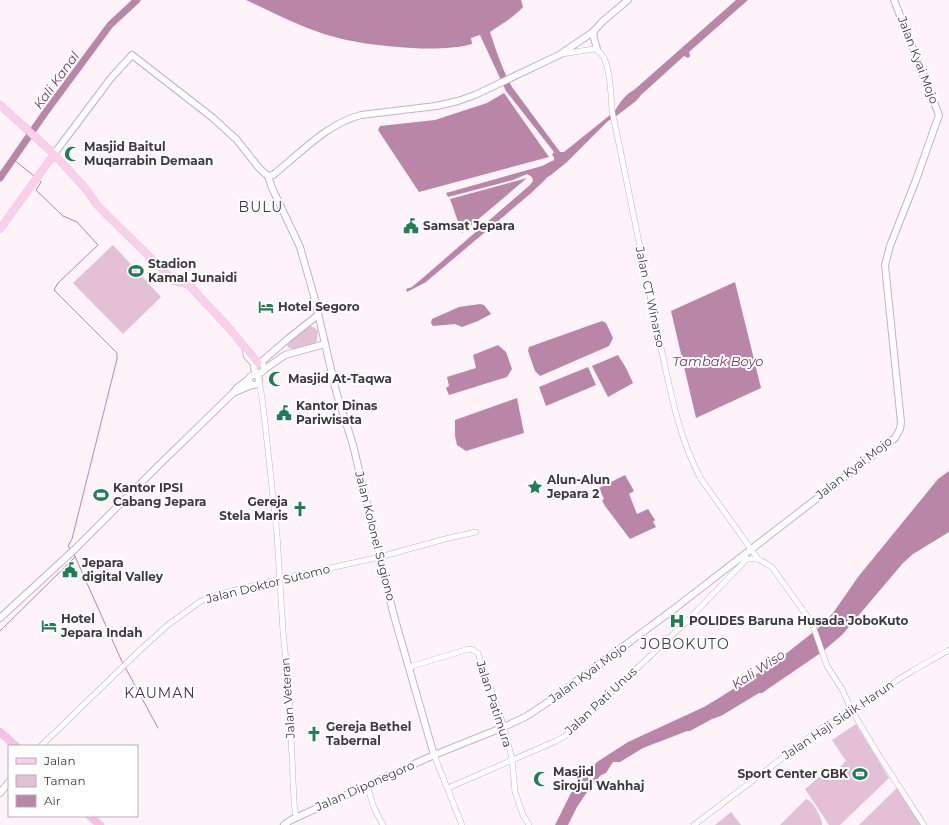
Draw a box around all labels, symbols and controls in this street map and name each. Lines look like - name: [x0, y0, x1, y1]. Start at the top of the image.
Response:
- street label: Jalan Kyai Mojo: [894, 13, 942, 106]
- water label: Kali Kanal: [30, 48, 82, 112]
- place label: Masjid Baitul Muqarrabin Demaan: [84, 139, 213, 168]
- mosque icon: Masjid Baitul Muqarrabin Demaan: [63, 145, 81, 163]
- district label: BULU: [239, 198, 283, 216]
- public building icon: Samsat Jepara: [402, 217, 420, 235]
- place label: Samsat Jepara: [423, 218, 515, 233]
- street label: Jalan CT Winarso: [632, 244, 669, 349]
- place label: Stadion Kamal Junaidi: [148, 256, 237, 285]
- sports icon: Stadion Kamal Junaidi: [127, 262, 145, 280]
- hotel icon: Hotel Segoro: [257, 298, 275, 316]
- place label: Hotel Segoro: [278, 299, 360, 314]
- water label: Tambak Boyo: [673, 353, 763, 369]
- mosque icon: Masjid At-Taqwa: [267, 370, 285, 388]
- place label: Masjid At-Taqwa: [288, 371, 392, 386]
- place label: Kantor Dinas Pariwisata: [296, 398, 378, 427]
- public building icon: Kantor Dinas Pariwisata: [275, 404, 293, 422]
- street label: Jalan Kyai Mojo: [812, 433, 895, 503]
- street label: Jalan Kolonel Sugiono: [352, 469, 399, 602]
- place label: Alun-Alun Jepara 2: [546, 472, 610, 501]
- place icon: Alun-Alun Jepara 2: [526, 478, 544, 496]
- place label: Kantor IPSI Cabang Jepara: [113, 480, 207, 509]
- sports icon: Kantor IPSI Cabang Jepara: [92, 486, 110, 504]
- place label: Gereja Stela Maris: [219, 494, 289, 523]
- church icon: Gereja Stela Maris: [291, 500, 309, 518]
- place label: Jepara digital Valley: [81, 555, 164, 584]
- public building icon: Jepara digital Valley: [61, 561, 79, 579]
- street label: Jalan Doktor Sutomo: [203, 561, 331, 606]
- place label: Hotel Jepara Indah: [60, 611, 142, 640]
- hospital icon: POLIDES Baruna Husada JoboKuto: [668, 612, 686, 630]
- place label: POLIDES Baruna Husada JoboKuto: [689, 613, 909, 628]
- hotel icon: Hotel Jepara Indah: [40, 617, 58, 635]
- district label: JOBOKUTO: [639, 635, 730, 653]
- street label: Jalan Kyai Mojo: [545, 639, 630, 706]
- water label: Kali Wiso: [728, 646, 788, 692]
- street label: Jalan Veteran: [277, 657, 298, 740]
- street label: Jalan Patimura: [473, 658, 516, 749]
- street label: Jalan Pati Unus: [561, 663, 640, 738]
- street label: Jalan Haji Sidik Harun: [778, 677, 896, 763]
- district label: KAUMAN: [124, 684, 196, 702]
- place label: Gereja Bethel Tabernal: [326, 719, 411, 748]
- church icon: Gereja Bethel Tabernal: [305, 725, 323, 743]
- legend: [8, 745, 138, 817]
- text: Jalan: [43, 753, 76, 768]
- street label: Jalan Diponegoro: [312, 757, 417, 815]
- place label: Masjid Sirojul Wahhaj: [553, 764, 645, 793]
- sports icon: Sport Center GBK: [851, 765, 869, 783]
- place label: Sport Center GBK: [737, 766, 849, 781]
- mosque icon: Masjid Sirojul Wahhaj: [532, 770, 550, 788]
- text: Taman: [44, 773, 86, 788]
- text: Air: [44, 793, 61, 808]

